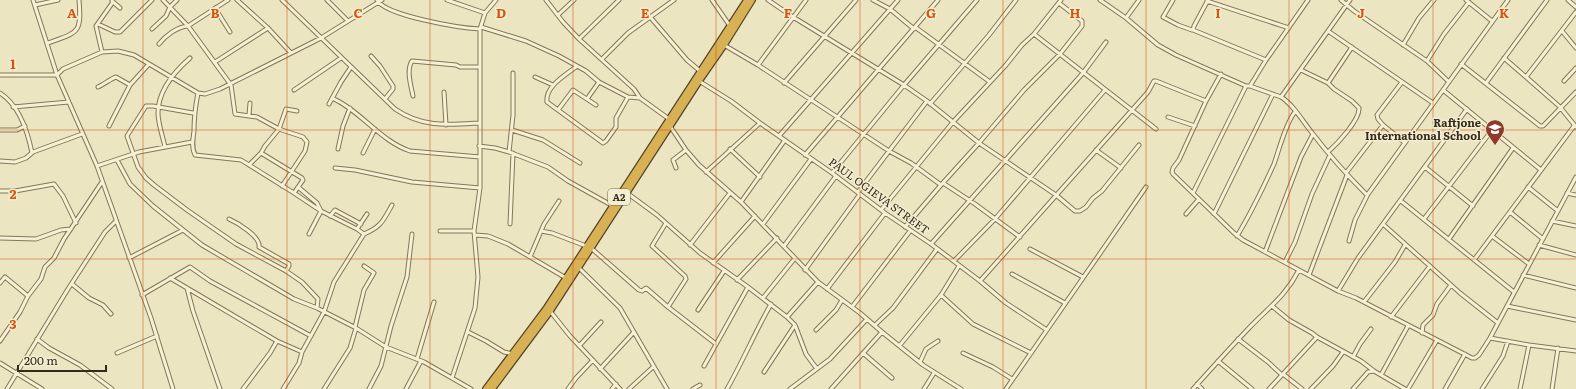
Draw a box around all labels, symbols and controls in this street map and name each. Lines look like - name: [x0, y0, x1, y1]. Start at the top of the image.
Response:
- text: A: [67, 3, 77, 22]
- text: B: [211, 3, 220, 22]
- text: C: [353, 3, 363, 22]
- text: D: [496, 3, 506, 22]
- text: E: [641, 3, 650, 22]
- text: F: [784, 3, 792, 22]
- text: G: [926, 3, 936, 22]
- text: H: [1070, 3, 1081, 22]
- text: I: [1215, 3, 1221, 22]
- text: J: [1357, 3, 1365, 22]
- text: K: [1499, 3, 1510, 22]
- text: 1: [10, 54, 16, 73]
- place label: Raftjone International School: [1365, 114, 1481, 143]
- school or university icon: Raftjone International School: [1484, 118, 1506, 146]
- street label: PAUL OGIEVA STREET: [826, 153, 933, 237]
- text: 2: [10, 184, 17, 203]
- road number: A2: [608, 189, 630, 205]
- text: 3: [9, 314, 17, 333]
- scale bar: [18, 347, 106, 373]
- text: 200 m: [24, 351, 58, 369]

